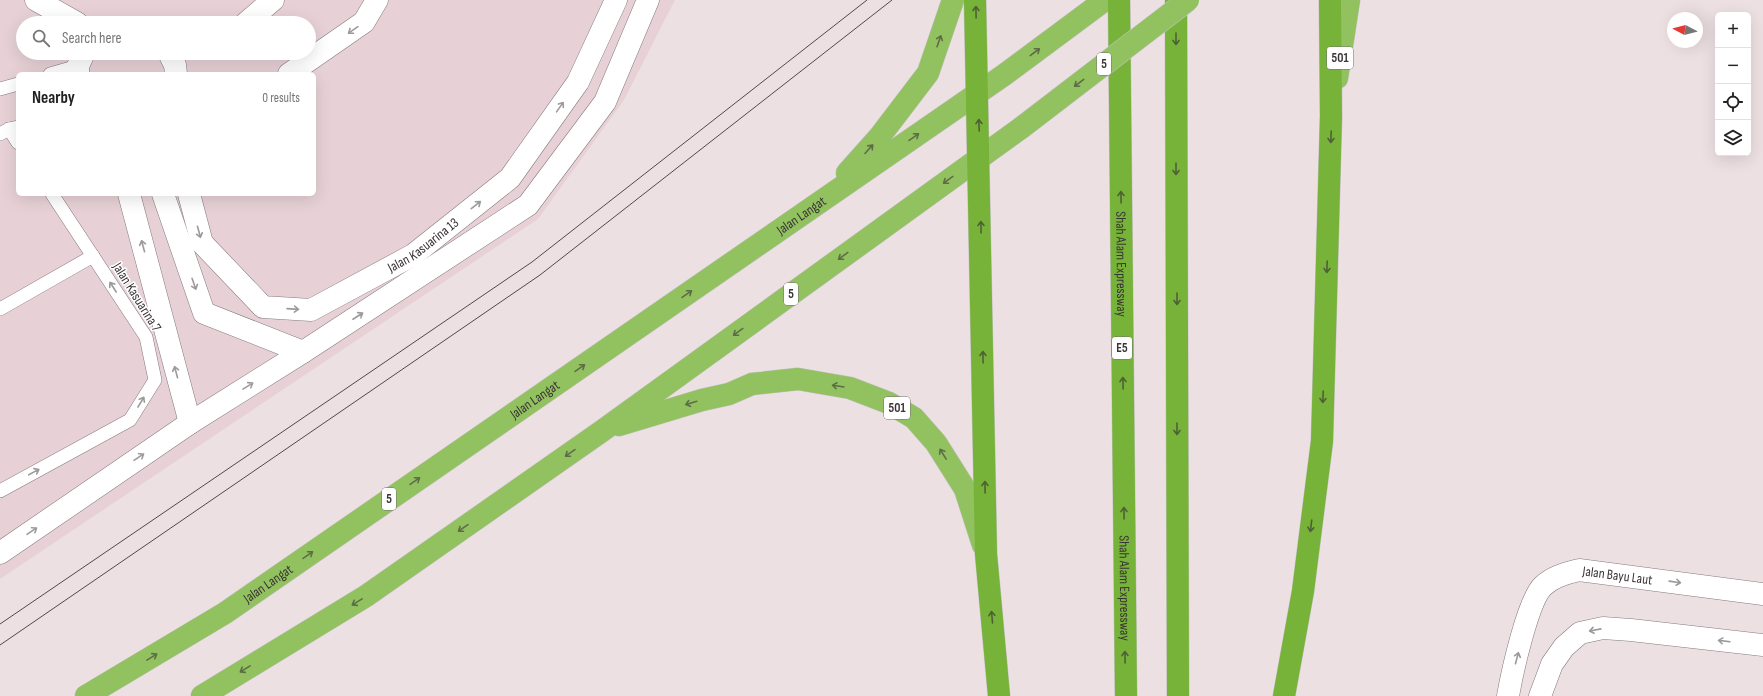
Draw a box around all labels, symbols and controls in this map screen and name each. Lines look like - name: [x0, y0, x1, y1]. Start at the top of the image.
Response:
- one-way arrow: [972, 6, 979, 19]
- north arrow: [1667, 12, 1703, 48]
- map controls: [1715, 12, 1751, 156]
- button: +: [1715, 12, 1751, 48]
- search box: [16, 16, 316, 60]
- one-way arrow: [348, 26, 359, 34]
- icon: search: [30, 27, 52, 49]
- text: Search here: [62, 29, 122, 48]
- one-way arrow: [1172, 32, 1180, 45]
- one-way arrow: [936, 35, 943, 48]
- road number: 501: [1327, 47, 1353, 69]
- one-way arrow: [1029, 48, 1040, 56]
- button: −: [1715, 48, 1751, 84]
- road number: 5: [1097, 53, 1111, 75]
- one-way arrow: [1073, 79, 1084, 88]
- button: locate: [1715, 84, 1751, 120]
- text: Nearby: [32, 88, 75, 108]
- text: 0 results: [262, 90, 300, 106]
- one-way arrow: [556, 102, 564, 113]
- one-way arrow: [975, 119, 982, 132]
- button: layers: [1715, 120, 1751, 156]
- one-way arrow: [1327, 130, 1334, 143]
- one-way arrow: [908, 133, 919, 141]
- one-way arrow: [864, 144, 873, 154]
- one-way arrow: [1172, 162, 1180, 175]
- one-way arrow: [943, 176, 954, 184]
- one-way arrow: [1117, 191, 1125, 204]
- street label: Jalan Langat: [772, 192, 829, 239]
- one-way arrow: [470, 201, 481, 209]
- street label: Shah Alam Expressway: [1113, 211, 1131, 317]
- street label: Jalan Kasuarina 13: [384, 214, 462, 276]
- one-way arrow: [977, 221, 985, 234]
- one-way arrow: [196, 225, 203, 238]
- one-way arrow: [138, 240, 146, 253]
- one-way arrow: [837, 252, 848, 260]
- street label: Jalan Kasuarina 7: [109, 258, 165, 335]
- one-way arrow: [1323, 260, 1331, 273]
- one-way arrow: [191, 277, 198, 290]
- one-way arrow: [109, 282, 117, 293]
- road number: 5: [784, 283, 798, 305]
- one-way arrow: [681, 289, 693, 297]
- one-way arrow: [1173, 292, 1181, 305]
- one-way arrow: [286, 305, 299, 312]
- one-way arrow: [352, 312, 363, 320]
- one-way arrow: [732, 328, 743, 337]
- road number: E5: [1112, 337, 1132, 359]
- one-way arrow: [979, 351, 987, 364]
- one-way arrow: [574, 364, 585, 372]
- one-way arrow: [172, 365, 179, 378]
- street label: Jalan Langat: [506, 376, 562, 423]
- one-way arrow: [1119, 377, 1126, 390]
- one-way arrow: [242, 382, 253, 390]
- one-way arrow: [832, 382, 845, 390]
- one-way arrow: [1320, 390, 1327, 403]
- one-way arrow: [137, 397, 145, 408]
- road number: 501: [884, 397, 910, 419]
- one-way arrow: [685, 400, 698, 407]
- one-way arrow: [1173, 422, 1181, 435]
- one-way arrow: [939, 448, 947, 460]
- one-way arrow: [565, 449, 576, 457]
- one-way arrow: [134, 453, 145, 461]
- one-way arrow: [28, 468, 40, 475]
- one-way arrow: [409, 477, 420, 485]
- one-way arrow: [981, 481, 989, 494]
- road number: 5: [382, 488, 396, 510]
- one-way arrow: [1120, 507, 1128, 520]
- one-way arrow: [1307, 519, 1315, 532]
- one-way arrow: [458, 524, 469, 532]
- one-way arrow: [26, 527, 37, 535]
- street label: Shah Alam Expressway: [1116, 535, 1134, 641]
- one-way arrow: [302, 551, 313, 559]
- street label: Jalan Langat: [239, 560, 296, 607]
- street label: Jalan Bayu Laut: [1581, 562, 1654, 588]
- one-way arrow: [1668, 578, 1681, 586]
- one-way arrow: [352, 598, 363, 606]
- one-way arrow: [988, 611, 996, 624]
- one-way arrow: [1589, 626, 1602, 634]
- one-way arrow: [1718, 637, 1731, 645]
- one-way arrow: [1121, 651, 1129, 664]
- one-way arrow: [146, 652, 158, 660]
- one-way arrow: [1513, 652, 1521, 665]
- one-way arrow: [239, 666, 251, 674]

